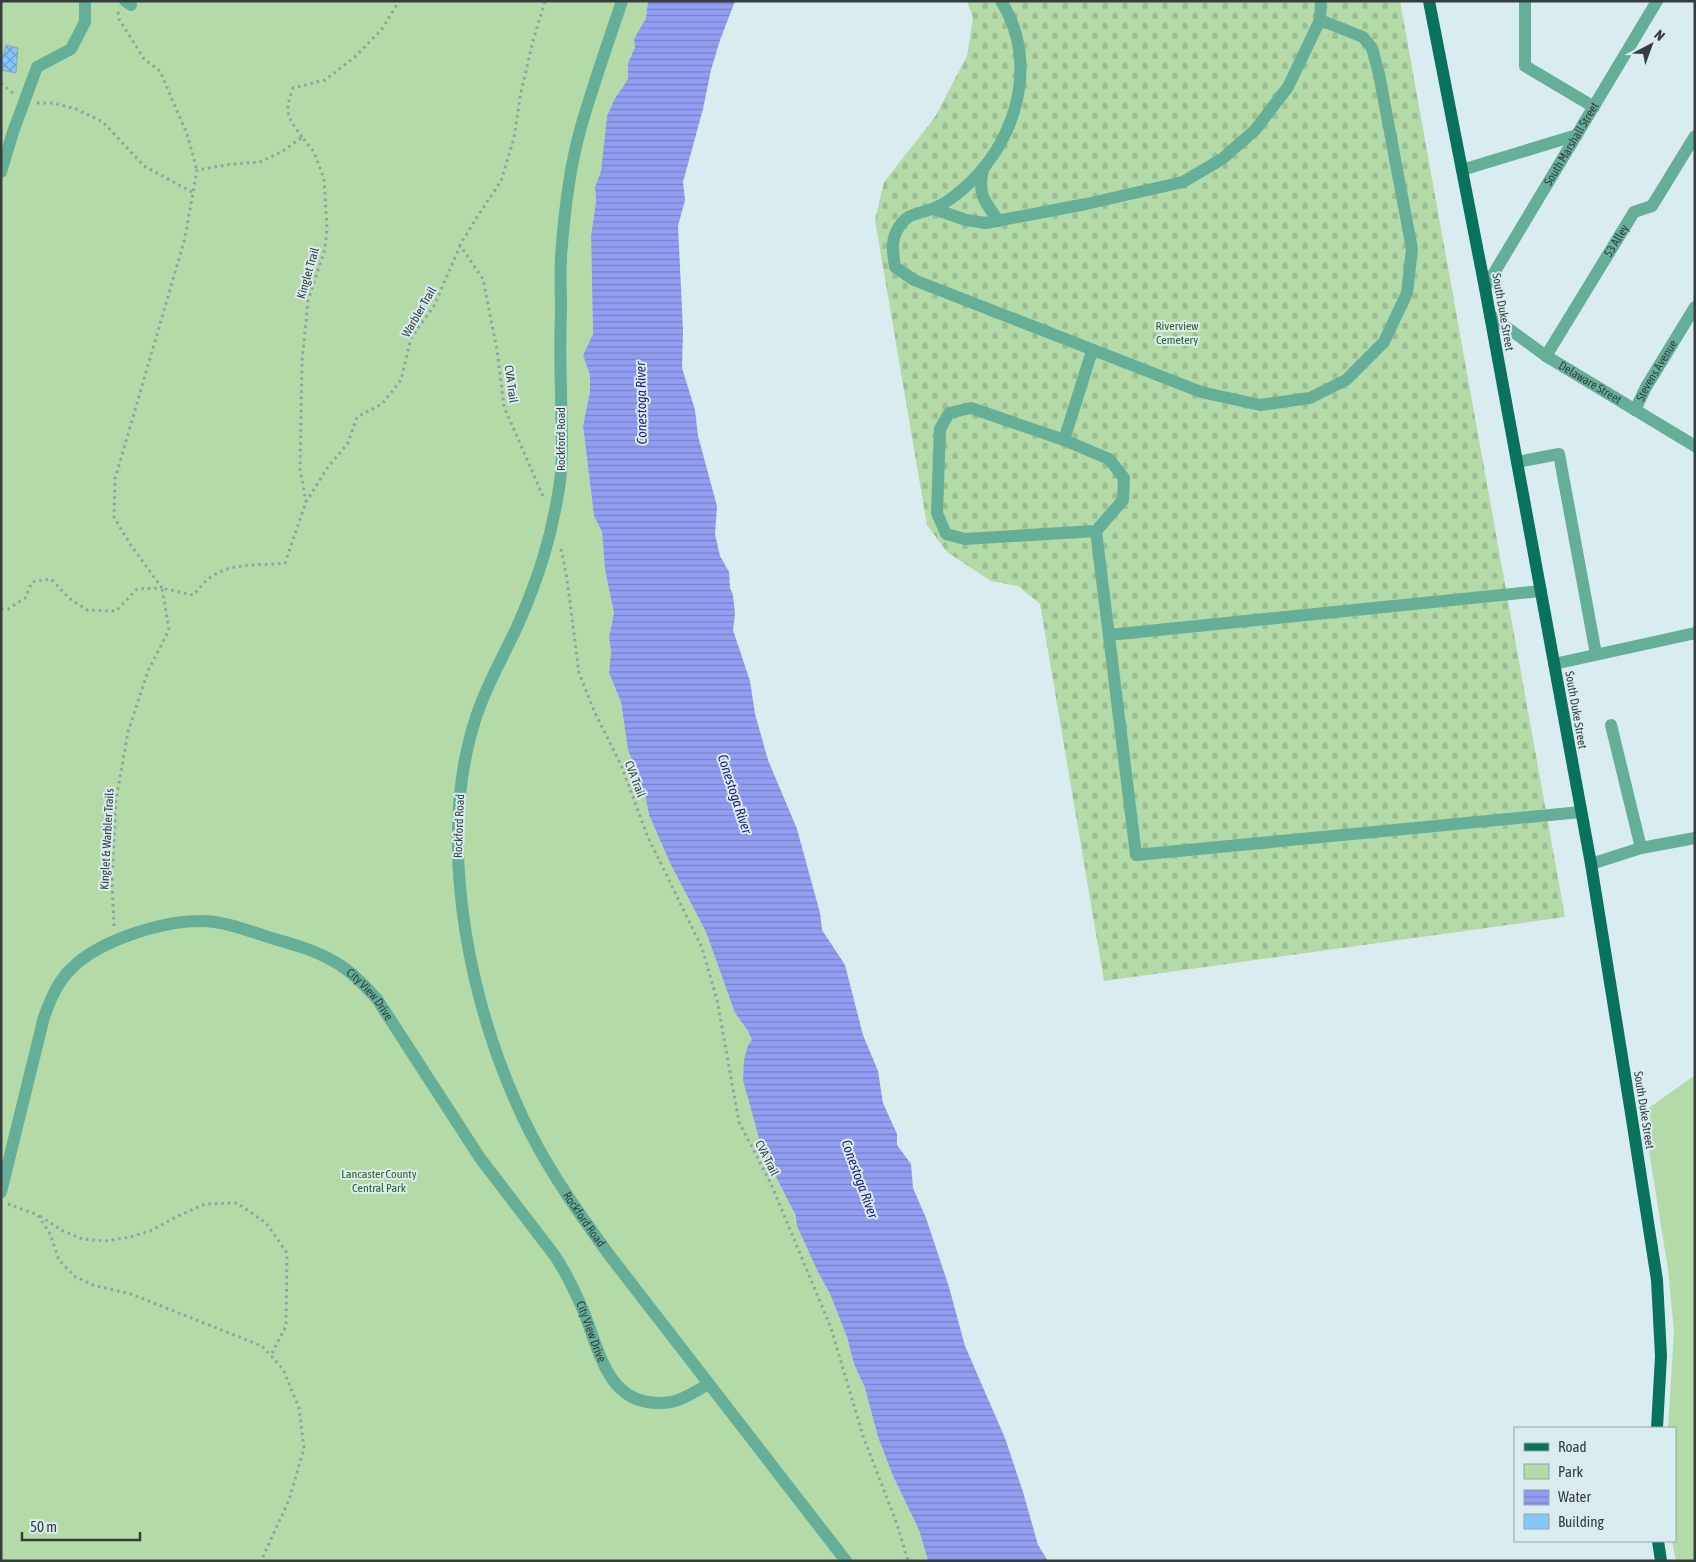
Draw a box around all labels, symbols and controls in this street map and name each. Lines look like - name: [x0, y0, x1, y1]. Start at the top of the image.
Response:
- north arrow: [1626, 20, 1676, 70]
- text: N: [1651, 26, 1668, 44]
- street label: South Marshall Street: [1541, 99, 1602, 188]
- street label: 53 Alley: [1601, 222, 1632, 260]
- street label: Kinglet Trail: [294, 245, 322, 300]
- street label: South Duke Street: [1489, 272, 1517, 352]
- street label: Warbler Trail: [399, 283, 440, 340]
- park label: Riverview Cemetery: [1156, 319, 1198, 347]
- street label: Stevens Avenue: [1633, 337, 1680, 404]
- street label: Delaware Street: [1556, 358, 1624, 407]
- water label: Conestoga River: [632, 361, 650, 444]
- street label: CVA Trail: [501, 364, 521, 405]
- street label: Rockford Road: [554, 407, 568, 471]
- street label: South Duke Street: [1562, 670, 1590, 750]
- water label: Conestoga River: [715, 752, 756, 837]
- street label: CVA Trail: [622, 759, 649, 800]
- street label: Kinglet & Warbler Trails: [97, 788, 117, 890]
- street label: Rockford Road: [451, 794, 467, 858]
- street label: City View Drive: [344, 965, 396, 1023]
- street label: South Duke Street: [1631, 1070, 1657, 1150]
- water label: Conestoga River: [838, 1137, 882, 1221]
- street label: CVA Trail: [752, 1138, 782, 1179]
- park label: Lancaster County Central Park: [341, 1167, 417, 1195]
- street label: Rockford Road: [560, 1189, 608, 1250]
- street label: City View Drive: [573, 1299, 609, 1365]
- legend: [1514, 1427, 1676, 1542]
- text: Road: [1558, 1438, 1587, 1455]
- text: Park: [1558, 1463, 1583, 1480]
- text: Water: [1558, 1488, 1591, 1505]
- scale bar: [22, 1510, 140, 1542]
- text: Building: [1558, 1513, 1604, 1530]
- text: 50 m: [30, 1518, 57, 1535]

